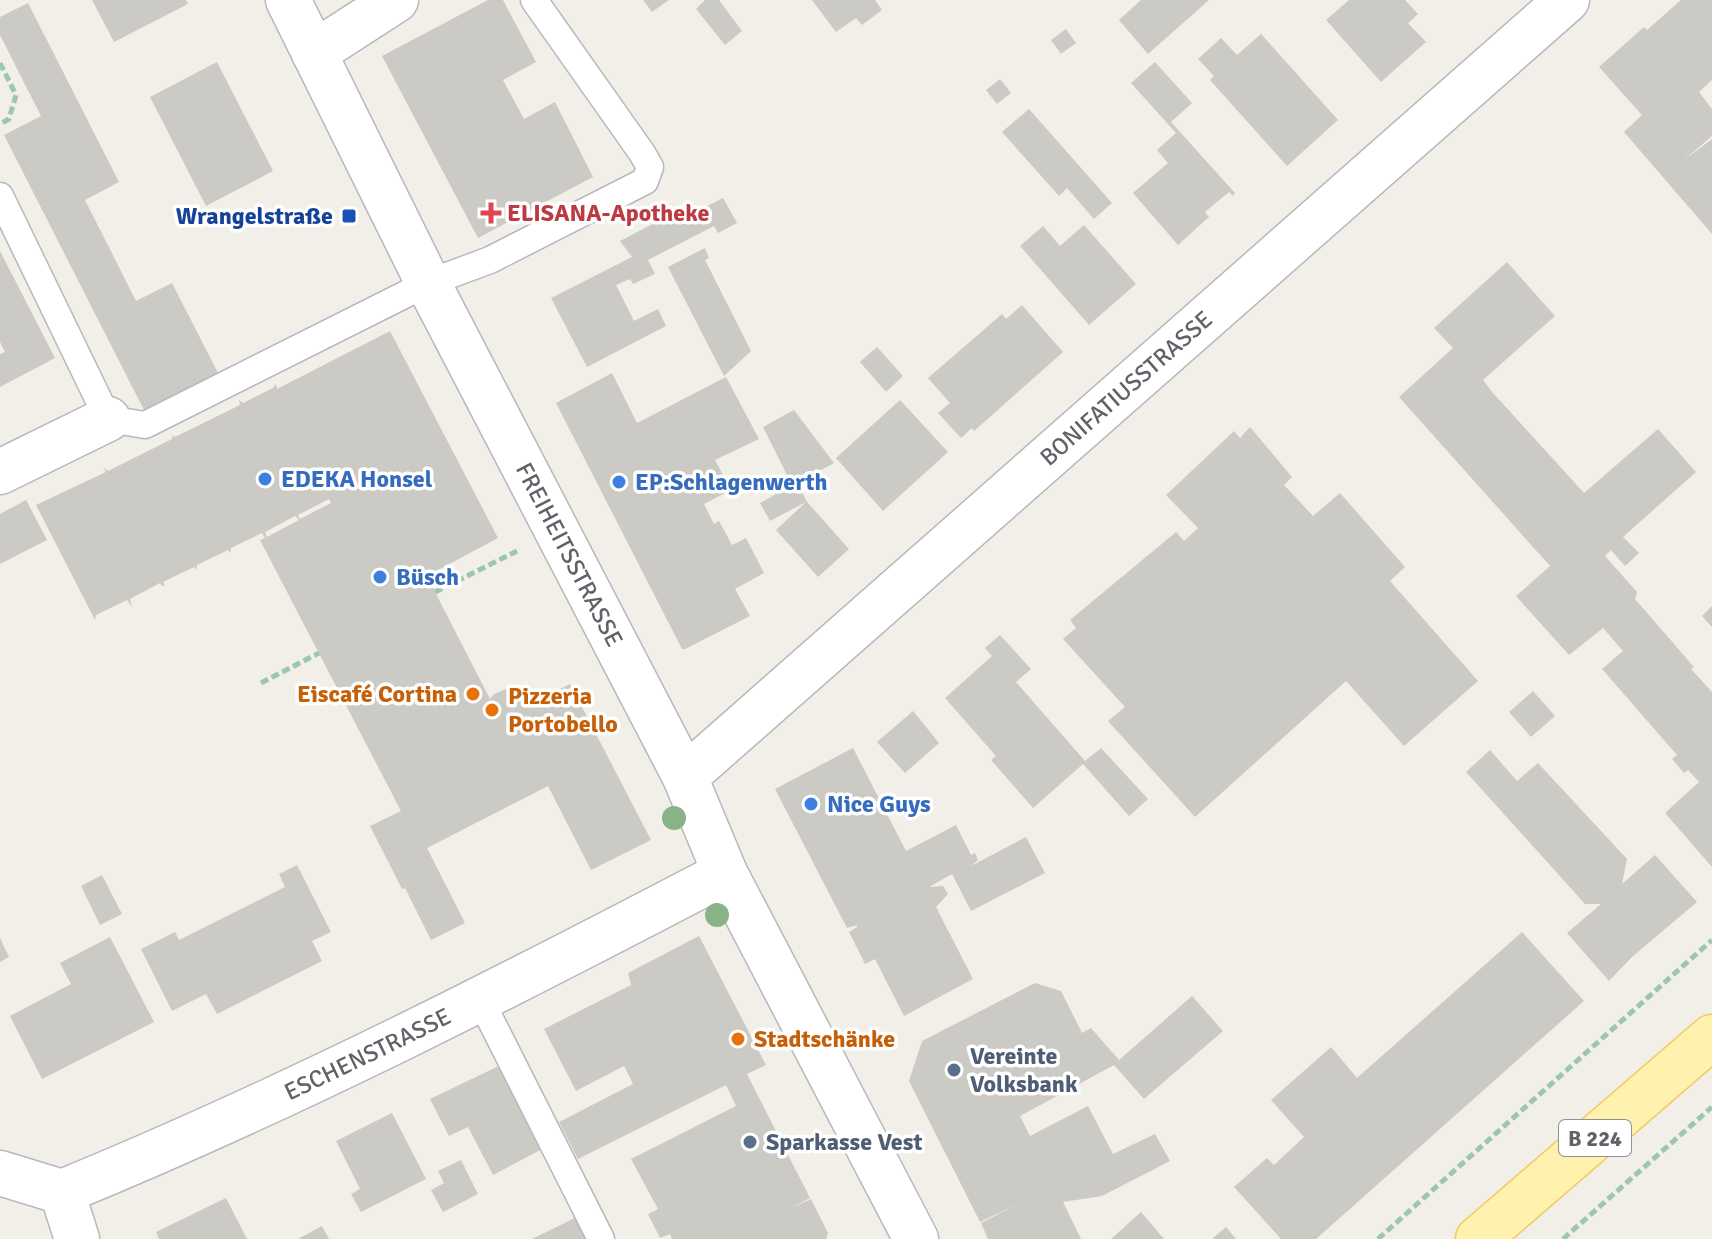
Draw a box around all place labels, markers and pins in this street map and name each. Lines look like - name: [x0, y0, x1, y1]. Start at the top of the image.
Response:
- place label: ELISANA-Apotheke: [507, 198, 709, 228]
- place label: Wrangelstraße: [176, 201, 333, 231]
- marker: ELISANA-Apotheke: [482, 204, 500, 222]
- marker: Wrangelstraße: [340, 207, 358, 225]
- place label: EDEKA Honsel: [281, 464, 433, 494]
- place label: EP:Schlagenwerth: [635, 467, 828, 497]
- marker: EDEKA Honsel: [256, 470, 274, 488]
- marker: EP:Schlagenwerth: [610, 473, 628, 491]
- place label: Büsch: [396, 562, 459, 592]
- marker: Büsch: [371, 568, 389, 586]
- place label: Eiscafé Cortina: [297, 679, 457, 709]
- place label: Pizzeria Portobello: [508, 681, 618, 739]
- marker: Eiscafé Cortina: [464, 685, 482, 703]
- marker: Pizzeria Portobello: [483, 701, 501, 719]
- place label: Nice Guys: [827, 789, 931, 819]
- marker: Nice Guys: [802, 795, 820, 813]
- place label: Stadtschänke: [754, 1024, 895, 1054]
- marker: Stadtschänke: [729, 1030, 747, 1048]
- place label: Vereinte Volksbank: [970, 1041, 1078, 1099]
- marker: Vereinte Volksbank: [945, 1061, 963, 1079]
- place label: Sparkasse Vest: [766, 1127, 922, 1157]
- marker: Sparkasse Vest: [741, 1133, 759, 1151]

